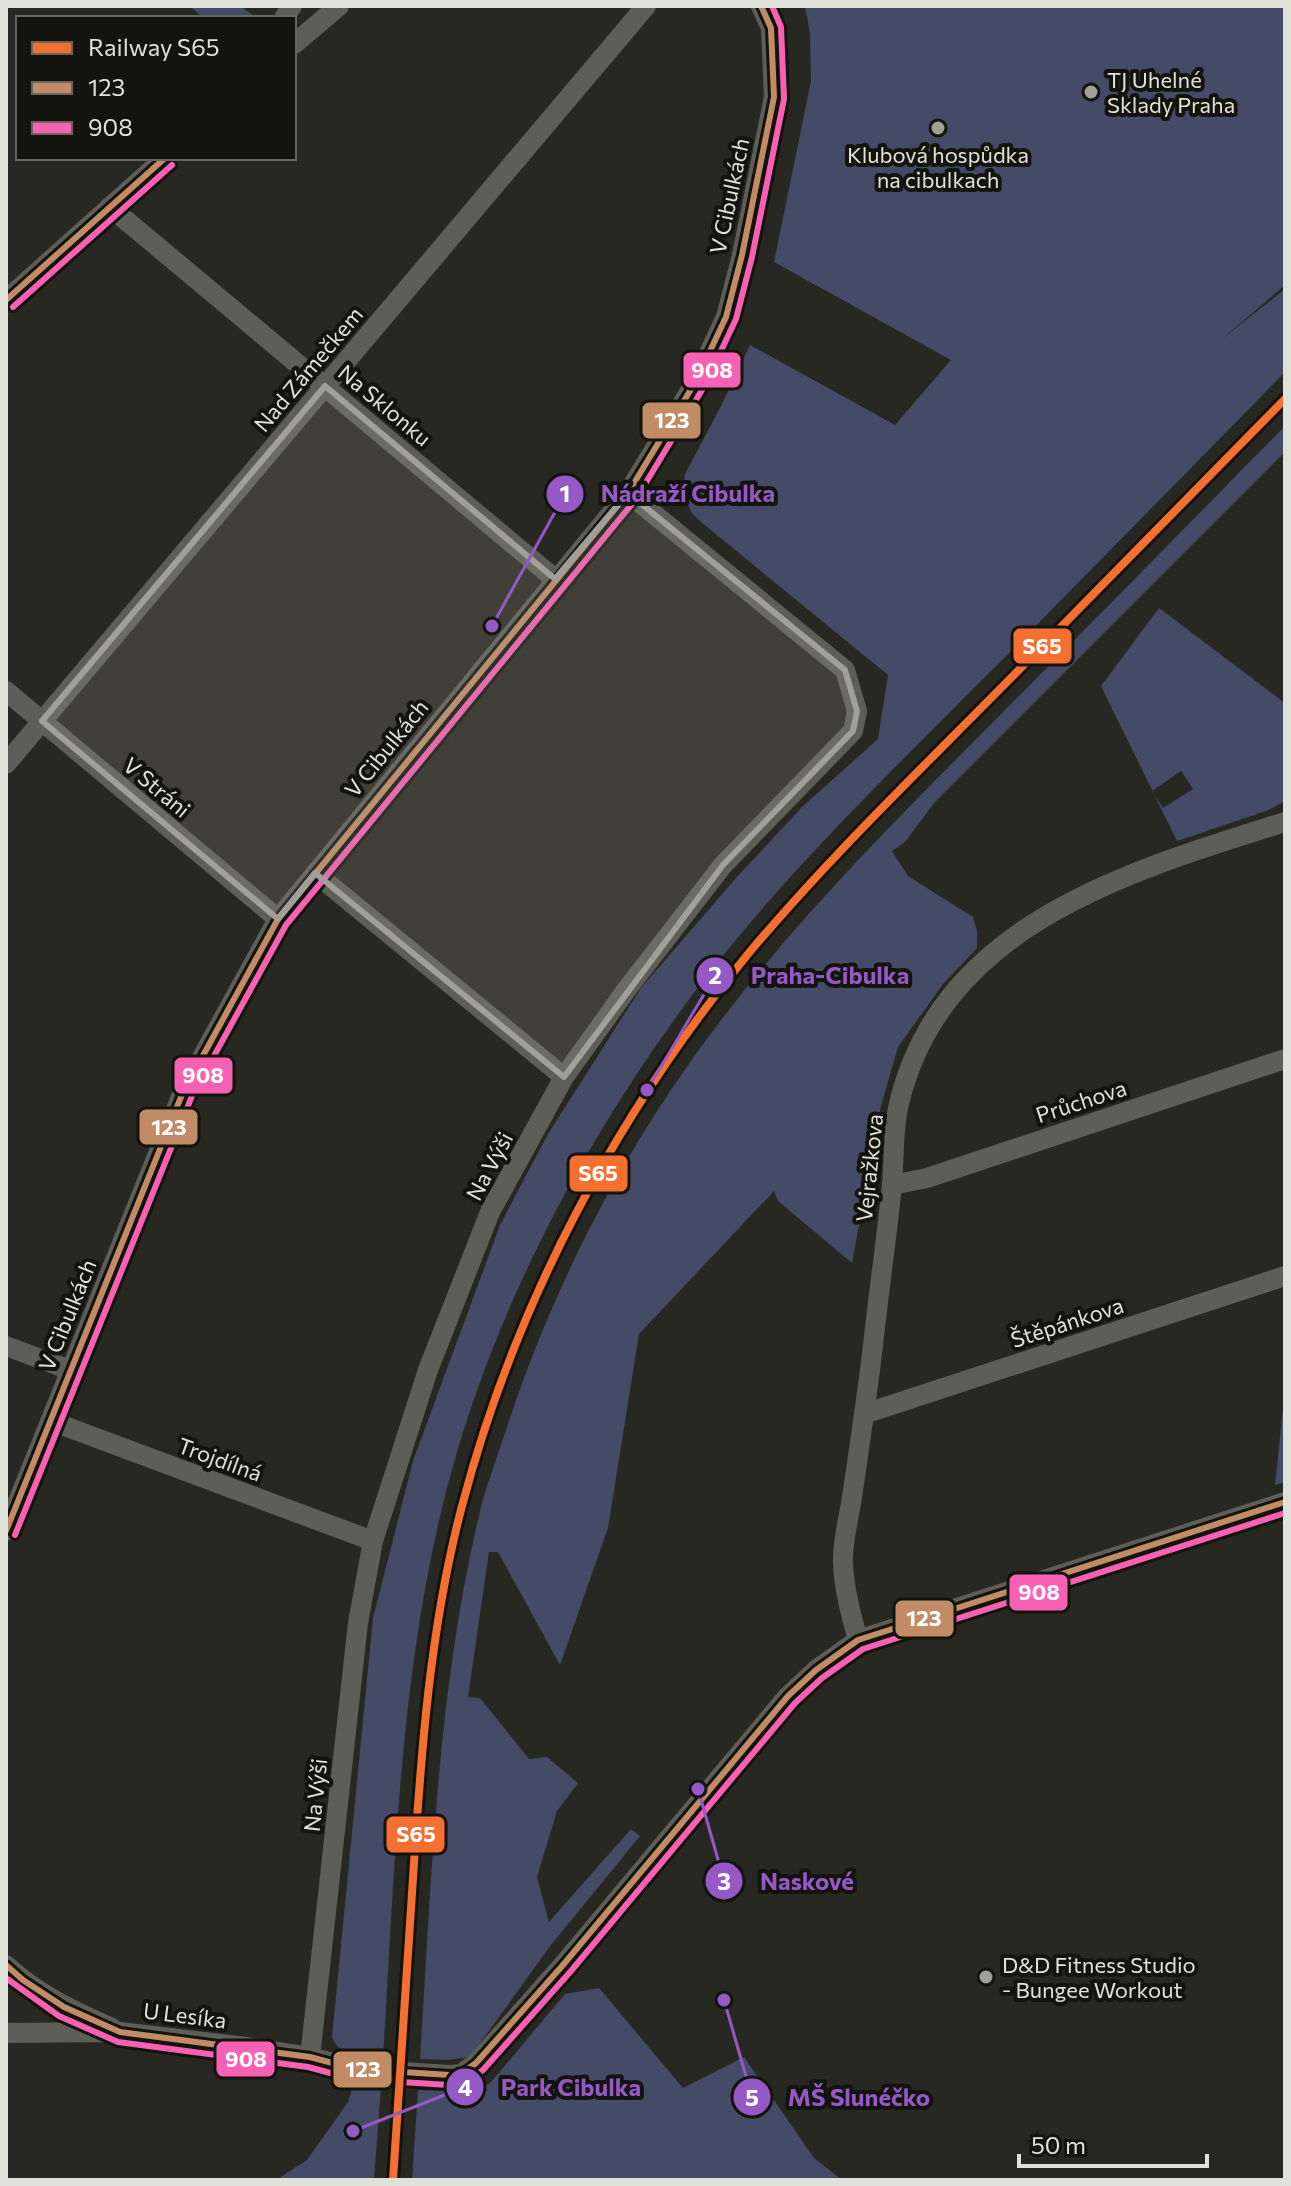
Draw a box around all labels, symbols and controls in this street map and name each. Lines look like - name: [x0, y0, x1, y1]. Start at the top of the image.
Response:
- legend: [16, 16, 296, 160]
- text: Railway S65: [88, 32, 220, 61]
- place label: TJ Uhelné Sklady Praha: [1107, 66, 1235, 118]
- text: 123: [88, 72, 125, 101]
- marker: TJ Uhelné Sklady Praha: [1082, 83, 1100, 101]
- text: 908: [88, 112, 133, 141]
- marker: Klubová hospůdka na cibulkach: [929, 119, 947, 137]
- street label: V Cibulkách: [704, 136, 754, 256]
- place label: Klubová hospůdka na cibulkach: [847, 141, 1029, 193]
- street label: Nad Zámečkem: [248, 301, 368, 437]
- line badge: 908: [682, 351, 742, 389]
- text: 908: [691, 356, 733, 383]
- street label: Na Sklonku: [333, 358, 437, 452]
- line badge: 123: [641, 401, 702, 440]
- text: 123: [654, 406, 690, 433]
- callout: Nádraží Cibulka: [545, 470, 791, 518]
- text: 1: [560, 478, 570, 507]
- text: Nádraží Cibulka: [601, 478, 775, 507]
- line badge: S65: [1012, 627, 1073, 665]
- text: S65: [1022, 632, 1062, 659]
- street label: V Cibulkách: [338, 694, 434, 802]
- street label: V Stráni: [118, 751, 196, 823]
- callout: Praha-Cibulka: [695, 952, 925, 1000]
- text: 2: [708, 960, 722, 989]
- text: Praha-Cibulka: [751, 960, 909, 989]
- line badge: 908: [173, 1056, 234, 1095]
- text: 908: [182, 1061, 224, 1088]
- street label: Průchova: [1032, 1074, 1130, 1128]
- line badge: 123: [138, 1108, 199, 1146]
- text: 123: [151, 1113, 187, 1140]
- street label: Vejražkova: [850, 1113, 888, 1223]
- street label: Na Výši: [460, 1127, 518, 1205]
- line badge: S65: [568, 1154, 629, 1193]
- text: S65: [578, 1159, 618, 1186]
- street label: V Cibulkách: [32, 1255, 102, 1375]
- street label: Štěpánkova: [1007, 1291, 1127, 1353]
- street label: Trojdílná: [174, 1431, 266, 1487]
- line badge: 908: [1008, 1573, 1069, 1612]
- text: 908: [1018, 1578, 1060, 1605]
- line badge: 123: [894, 1599, 955, 1638]
- text: 123: [906, 1604, 942, 1631]
- street label: Na Výši: [298, 1757, 332, 1833]
- line badge: S65: [385, 1815, 446, 1854]
- text: S65: [396, 1820, 436, 1847]
- callout: Naskové: [704, 1857, 870, 1905]
- text: 3: [717, 1866, 731, 1895]
- text: Naskové: [760, 1866, 854, 1895]
- place label: D&D Fitness Studio - Bungee Workout: [1002, 1951, 1196, 2003]
- marker: D&D Fitness Studio - Bungee Workout: [977, 1968, 995, 1986]
- street label: U Lesíka: [142, 1997, 228, 2033]
- line badge: 908: [215, 2040, 276, 2078]
- text: 908: [225, 2045, 267, 2072]
- line badge: 123: [332, 2050, 393, 2089]
- text: 123: [345, 2055, 381, 2082]
- callout: Park Cibulka: [445, 2063, 658, 2111]
- text: 4: [458, 2072, 473, 2101]
- text: Park Cibulka: [501, 2072, 641, 2101]
- callout: MŠ Slunéčko: [732, 2073, 946, 2121]
- text: 5: [745, 2082, 759, 2111]
- text: MŠ Slunéčko: [788, 2082, 930, 2111]
- scale bar: [1019, 2118, 1207, 2168]
- text: 50 m: [1031, 2130, 1086, 2159]

